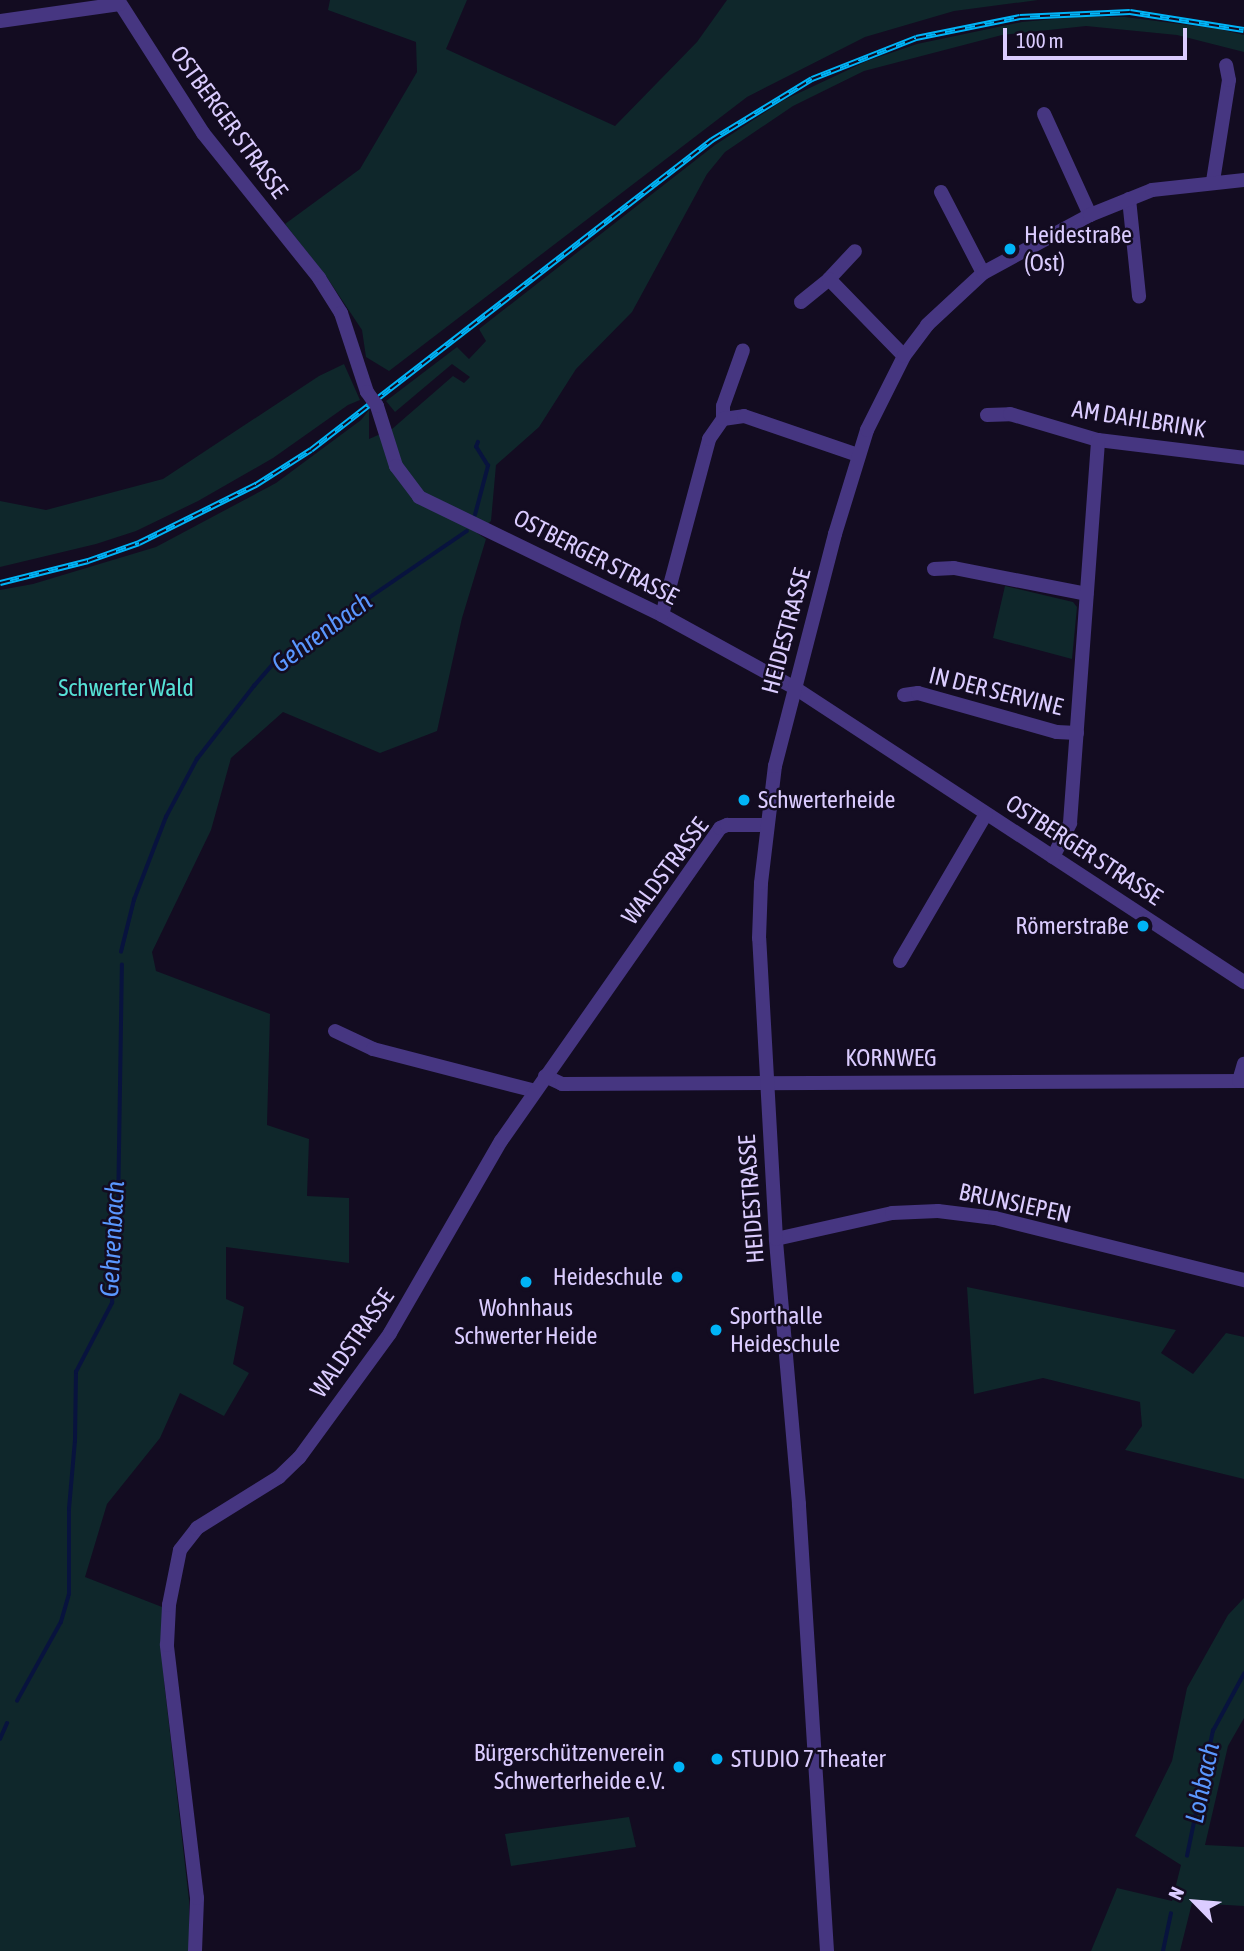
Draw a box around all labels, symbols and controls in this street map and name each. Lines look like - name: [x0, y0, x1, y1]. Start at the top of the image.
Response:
- scale bar: [1006, 14, 1190, 58]
- text: 100 m: [1016, 28, 1064, 52]
- street label: OSTBERGER STRASSE: [164, 40, 294, 204]
- place label: Heidestraße (Ost): [1024, 221, 1132, 277]
- marker: Heidestraße (Ost): [1002, 241, 1018, 257]
- street label: AM DAHLBRINK: [1070, 394, 1208, 444]
- street label: OSTBERGER STRASSE: [509, 503, 683, 611]
- street label: HEIDESTRASSE: [755, 565, 817, 697]
- water label: Gehrenbach: [266, 586, 378, 680]
- street label: IN DER SERVINE: [926, 660, 1066, 722]
- park label: Schwerter Wald: [58, 674, 194, 702]
- place label: Schwerterheide: [758, 786, 895, 814]
- street label: OSTBERGER STRASSE: [1000, 789, 1168, 911]
- marker: Schwerterheide: [736, 792, 752, 808]
- street label: WALDSTRASSE: [616, 812, 714, 930]
- place label: Römerstraße: [1015, 912, 1129, 940]
- marker: Römerstraße: [1135, 918, 1151, 934]
- street label: KORNWEG: [845, 1044, 937, 1072]
- street label: HEIDESTRASSE: [732, 1134, 770, 1264]
- street label: BRUNSIEPEN: [956, 1177, 1074, 1229]
- water label: Gehrenbach: [94, 1180, 132, 1298]
- place label: Heideschule: [553, 1263, 663, 1291]
- marker: Heideschule: [669, 1269, 685, 1285]
- marker: Wohnhaus Schwerter Heide: [518, 1274, 534, 1290]
- street label: WALDSTRASSE: [304, 1283, 400, 1403]
- place label: Wohnhaus Schwerter Heide: [455, 1294, 597, 1350]
- place label: Sporthalle Heideschule: [730, 1302, 840, 1358]
- marker: Sporthalle Heideschule: [708, 1322, 724, 1338]
- place label: Bürgerschützenverein Schwerterheide e.V.: [474, 1739, 665, 1795]
- water label: Lohbach: [1179, 1740, 1227, 1826]
- place label: STUDIO 7 Theater: [731, 1745, 886, 1773]
- marker: STUDIO 7 Theater: [709, 1751, 725, 1767]
- marker: Bürgerschützenverein Schwerterheide e.V.: [671, 1759, 687, 1775]
- north arrow: [1160, 1867, 1230, 1937]
- text: N: [1164, 1883, 1188, 1903]

